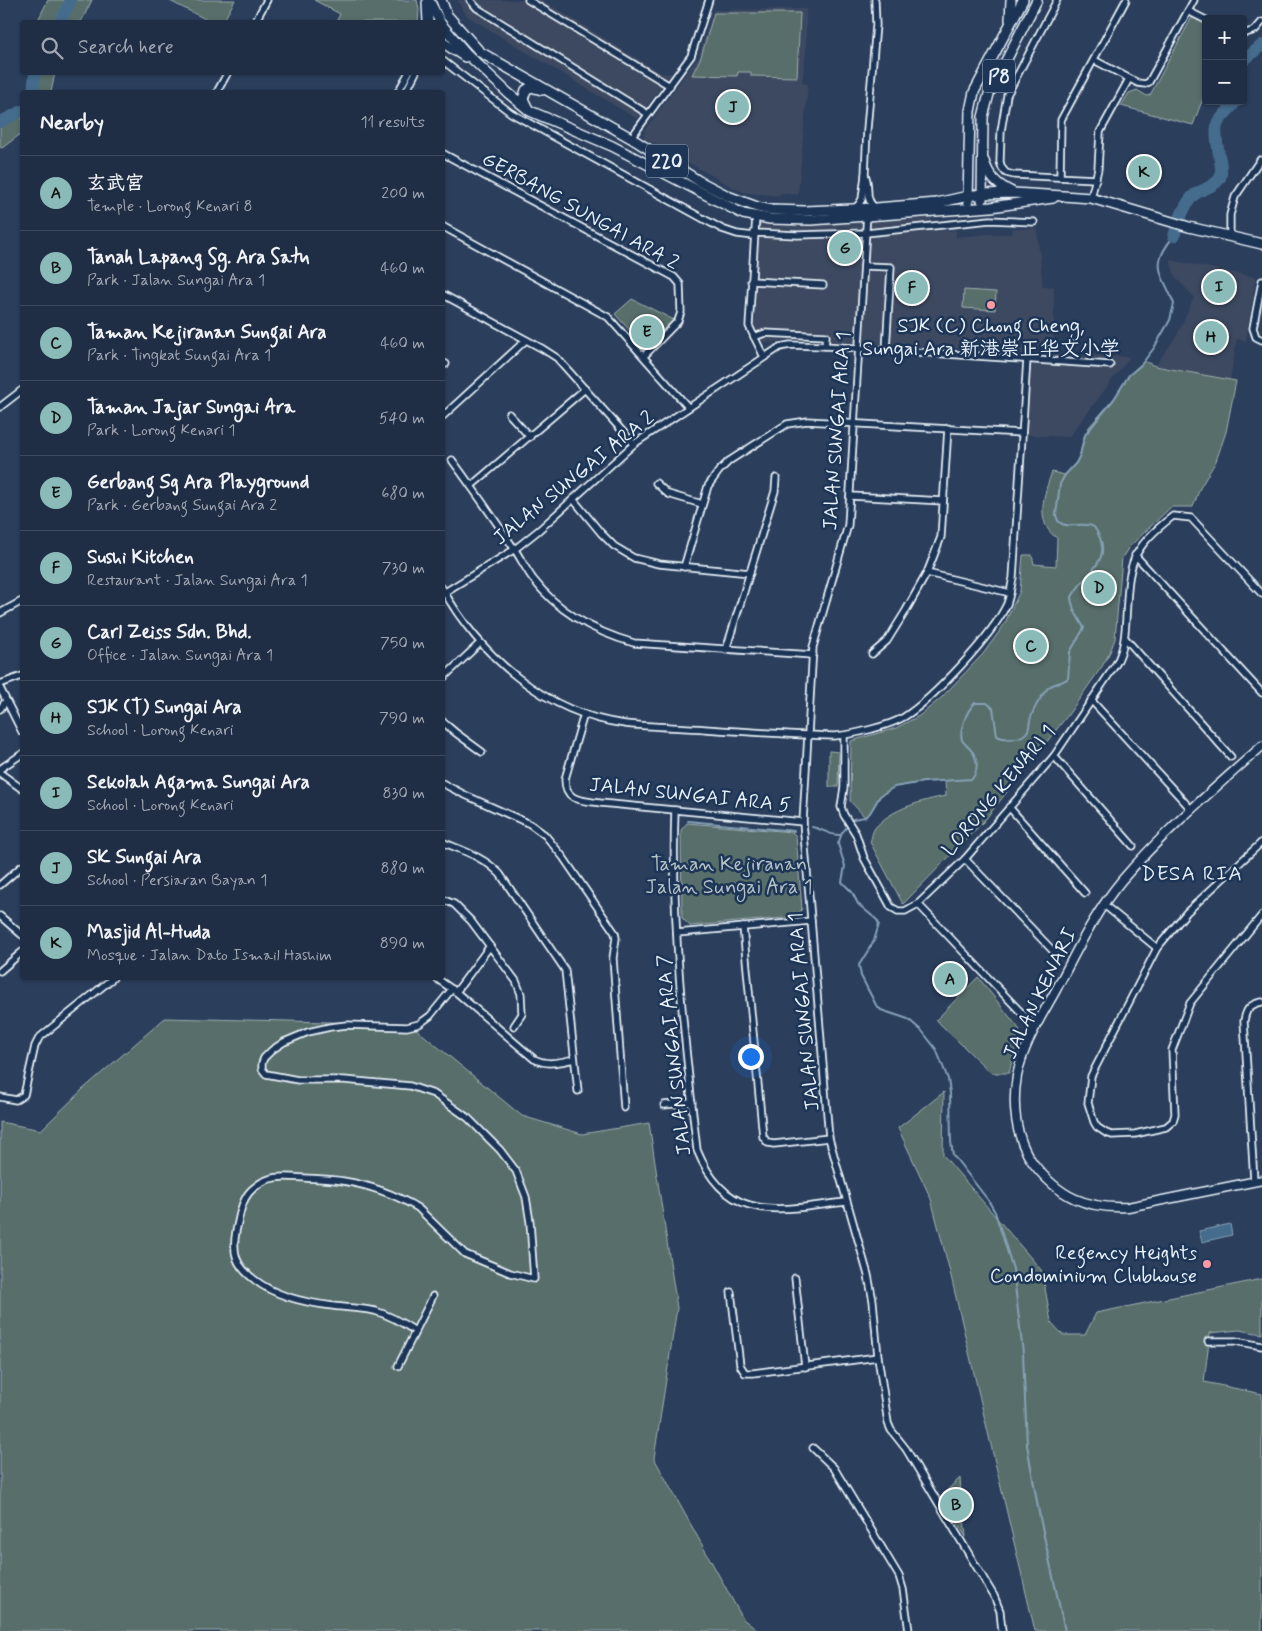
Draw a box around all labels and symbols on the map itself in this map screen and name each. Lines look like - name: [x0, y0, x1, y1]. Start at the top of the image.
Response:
- road number: P8: [983, 59, 1015, 92]
- pin: J: [717, 88, 749, 126]
- road number: 220: [646, 144, 688, 178]
- street label: GERBANG SUNGAI ARA 2: [477, 146, 684, 277]
- pin: K: [1128, 153, 1160, 191]
- pin: G: [829, 229, 861, 267]
- pin: I: [1203, 268, 1235, 306]
- pin: F: [896, 269, 928, 307]
- marker: SJK (C) Chong Cheng, Sungai Ara 新港崇正华文小学: [985, 299, 997, 311]
- pin: E: [631, 313, 663, 351]
- place label: SJK (C) Chong Cheng, Sungai Ara 新港崇正华文小学: [862, 313, 1120, 364]
- pin: H: [1195, 318, 1227, 356]
- street label: JALAN SUNGAI ARA 1: [817, 331, 858, 531]
- street label: JALAN SUNGAI ARA 2: [488, 405, 660, 552]
- pin: D: [1083, 569, 1115, 607]
- pin: C: [1015, 627, 1047, 665]
- street label: LORONG KENARI 1: [936, 720, 1062, 862]
- street label: JALAN SUNGAI ARA 5: [588, 771, 792, 819]
- park label: Taman Kejiranan Jalan Sungai Ara 1: [645, 851, 813, 902]
- district label: DESA RIA: [1141, 860, 1243, 888]
- street label: JALAN SUNGAI ARA 1: [782, 911, 827, 1112]
- street label: JALAN KENARI: [997, 923, 1084, 1064]
- street label: JALAN SUNGAI ARA 7: [650, 953, 698, 1157]
- pin: A: [934, 960, 966, 998]
- your location: [738, 1044, 764, 1070]
- place label: Regency Heights Condominium Clubhouse: [990, 1240, 1197, 1290]
- marker: Regency Heights Condominium Clubhouse: [1201, 1258, 1213, 1270]
- pin: B: [940, 1486, 972, 1524]

